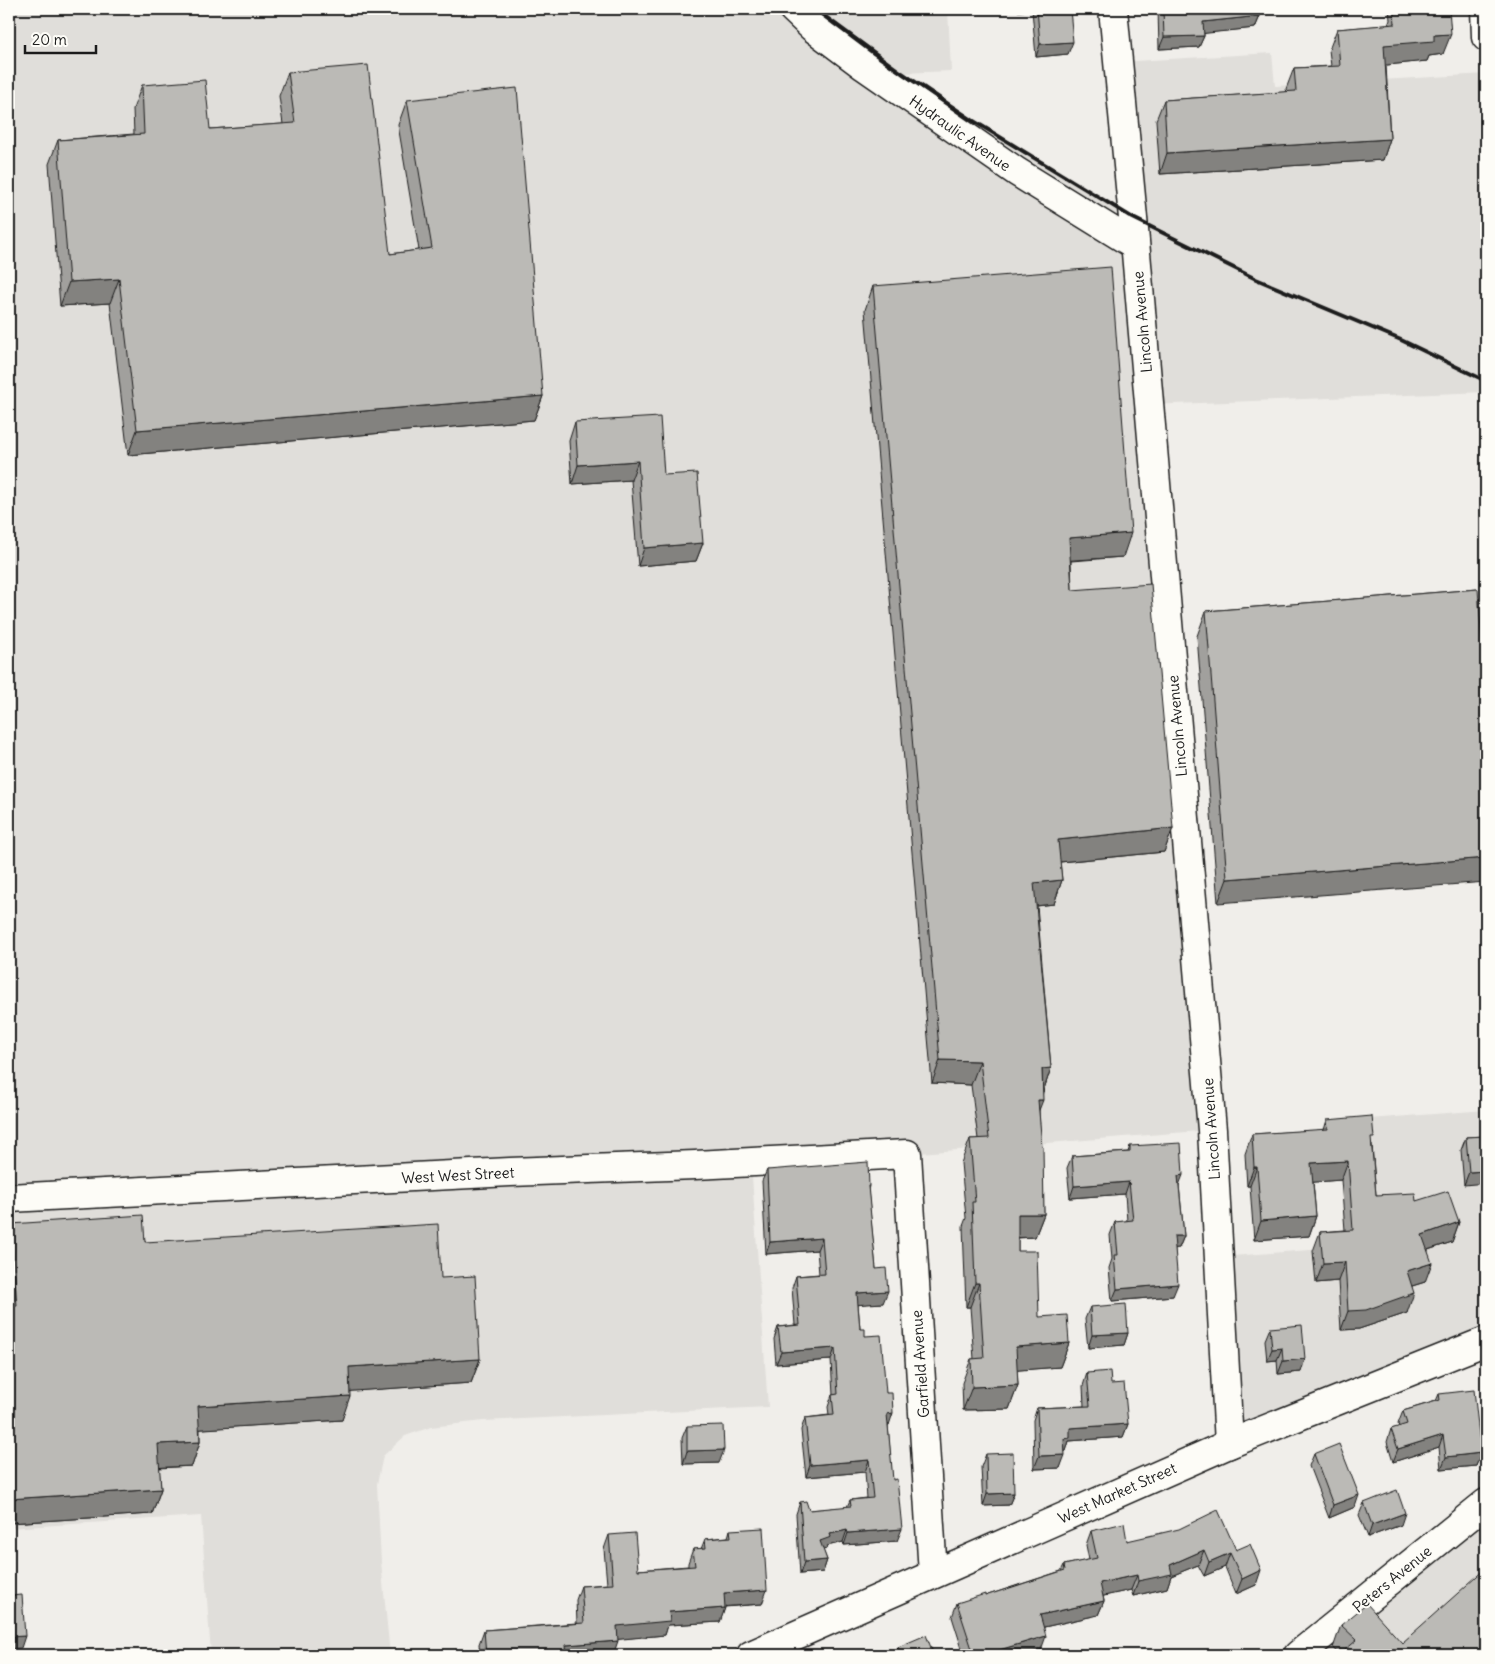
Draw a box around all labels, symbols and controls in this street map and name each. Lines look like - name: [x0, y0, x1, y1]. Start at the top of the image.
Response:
- scale bar: [25, 22, 96, 54]
- text: 20 m: [32, 30, 67, 49]
- street label: Hydraulic Avenue: [906, 91, 1014, 175]
- street label: Lincoln Avenue: [1128, 270, 1156, 374]
- street label: Lincoln Avenue: [1163, 674, 1191, 778]
- street label: Lincoln Avenue: [1198, 1077, 1224, 1181]
- street label: West West Street: [401, 1163, 515, 1187]
- street label: Garfield Avenue: [907, 1310, 933, 1418]
- street label: West Market Street: [1055, 1458, 1179, 1528]
- street label: Peters Avenue: [1349, 1541, 1435, 1617]

